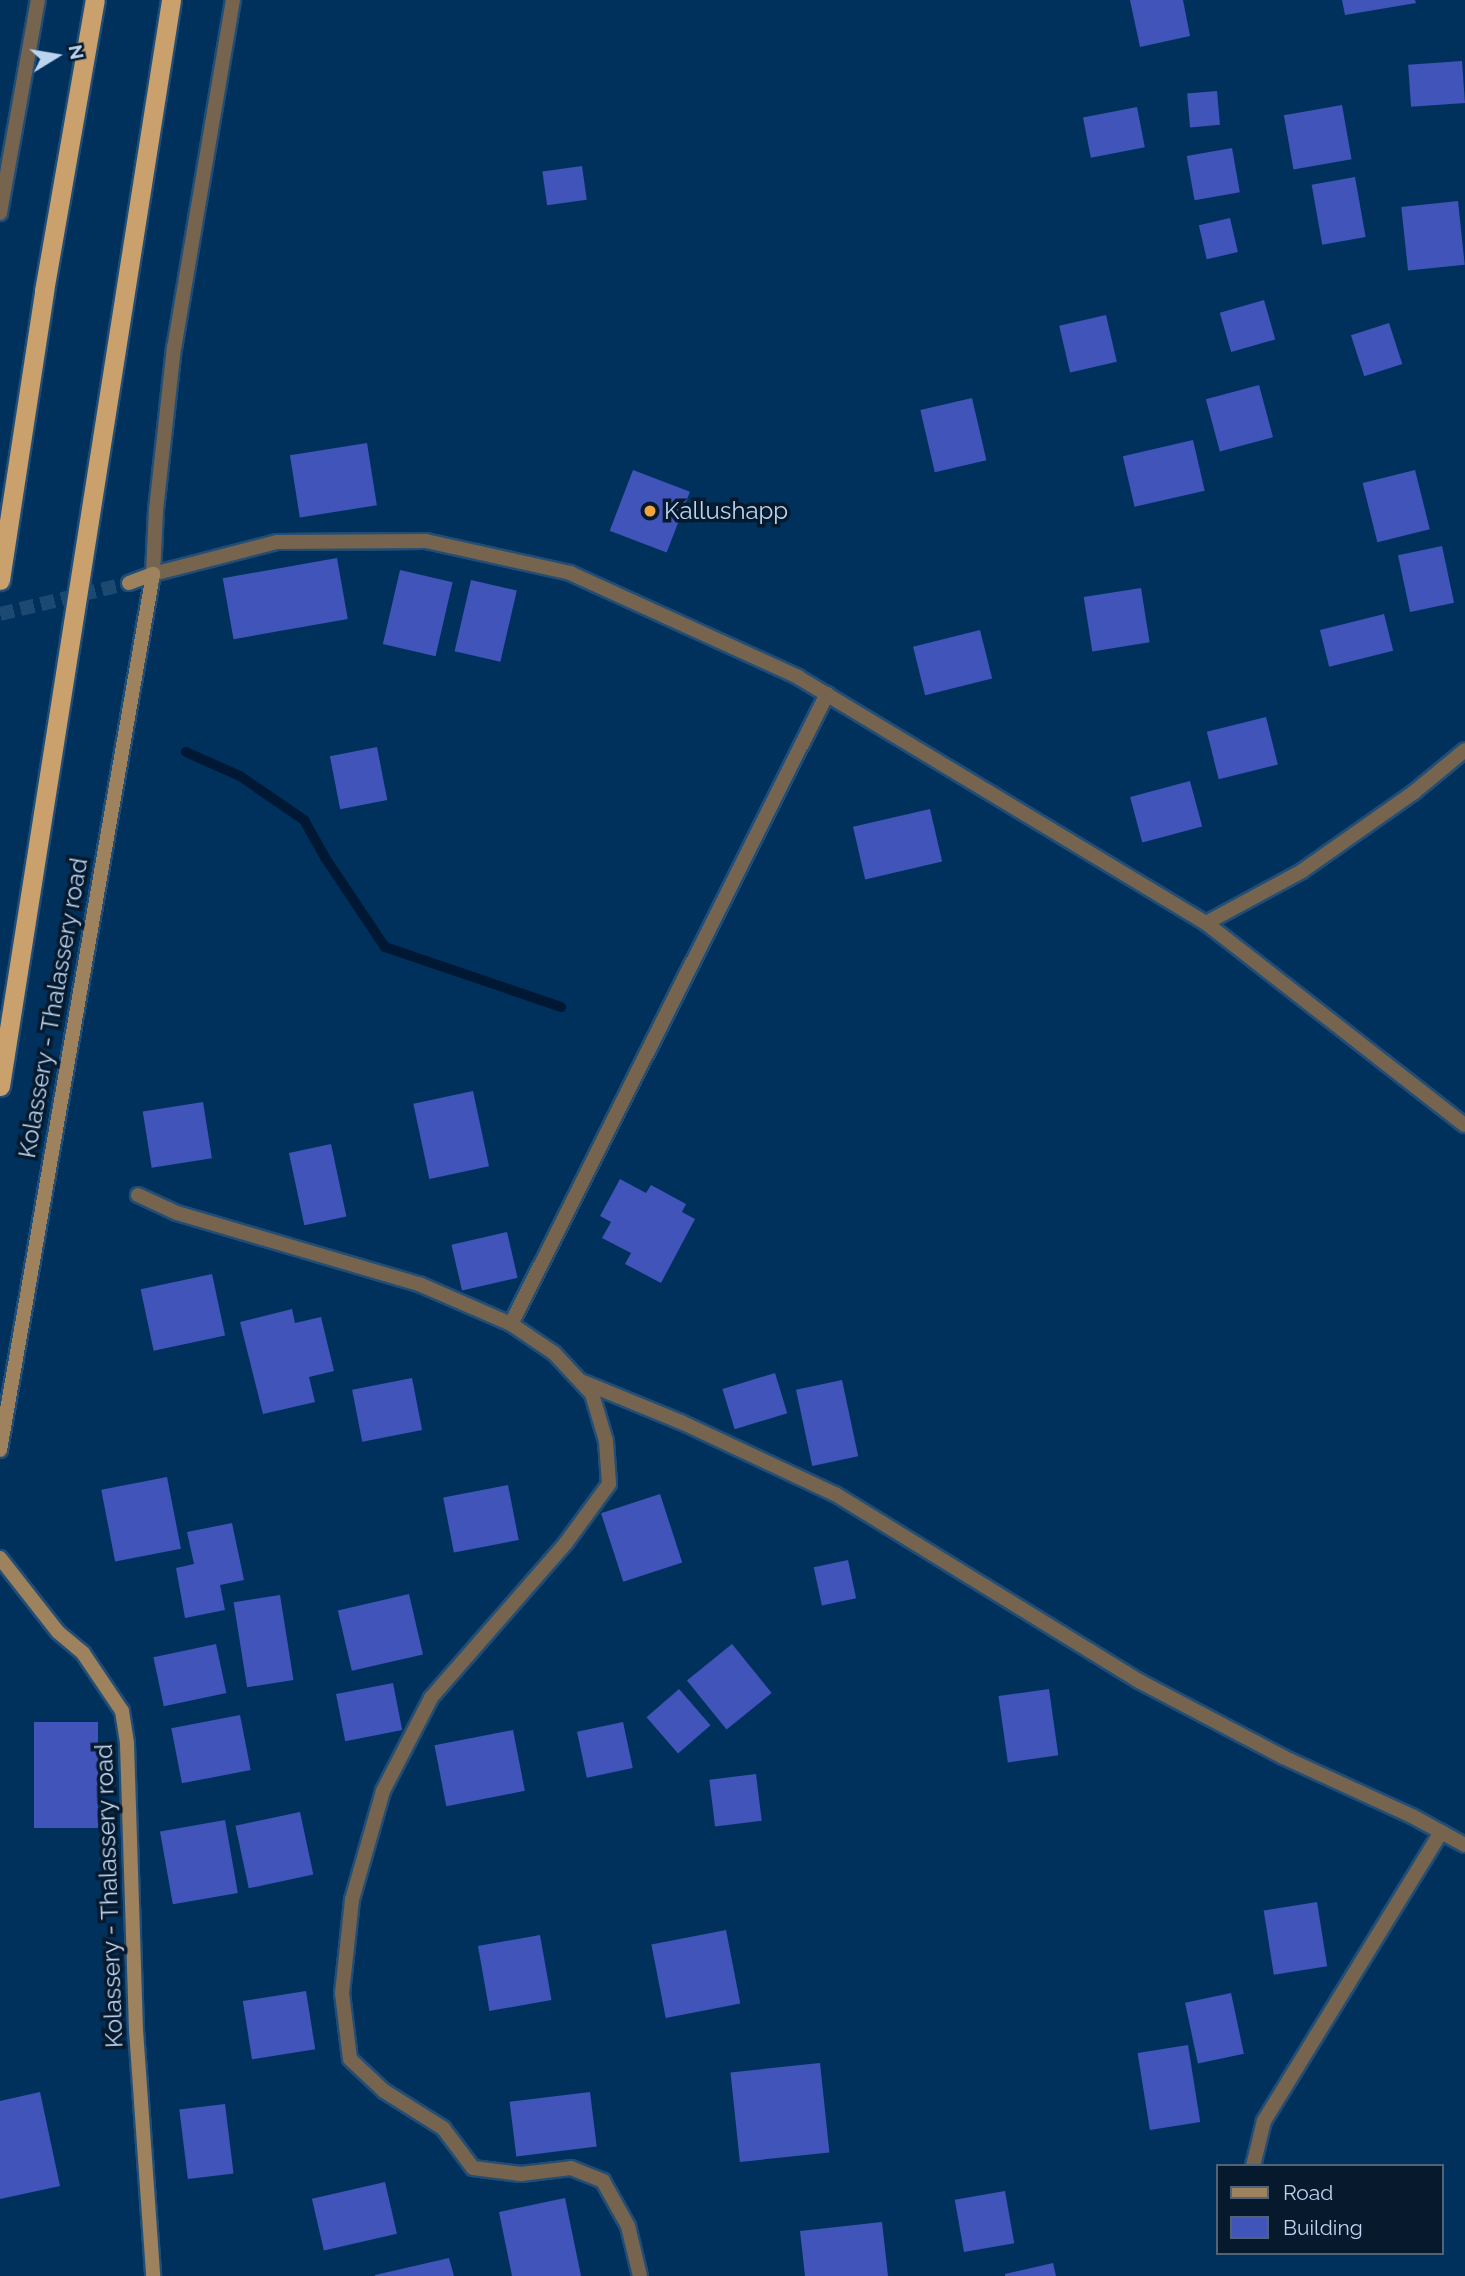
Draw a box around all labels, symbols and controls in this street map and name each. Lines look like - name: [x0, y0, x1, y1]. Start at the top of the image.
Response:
- north arrow: [21, 21, 91, 91]
- text: N: [64, 43, 89, 61]
- place label: Kallushapp: [664, 497, 788, 525]
- marker: Kallushapp: [642, 503, 658, 519]
- street label: Kolassery - Thalassery road: [12, 855, 94, 1161]
- street label: Kolassery - Thalassery road: [89, 1743, 129, 2049]
- legend: [1216, 2164, 1444, 2255]
- text: Road: [1283, 2180, 1333, 2205]
- text: Building: [1283, 2215, 1363, 2240]

